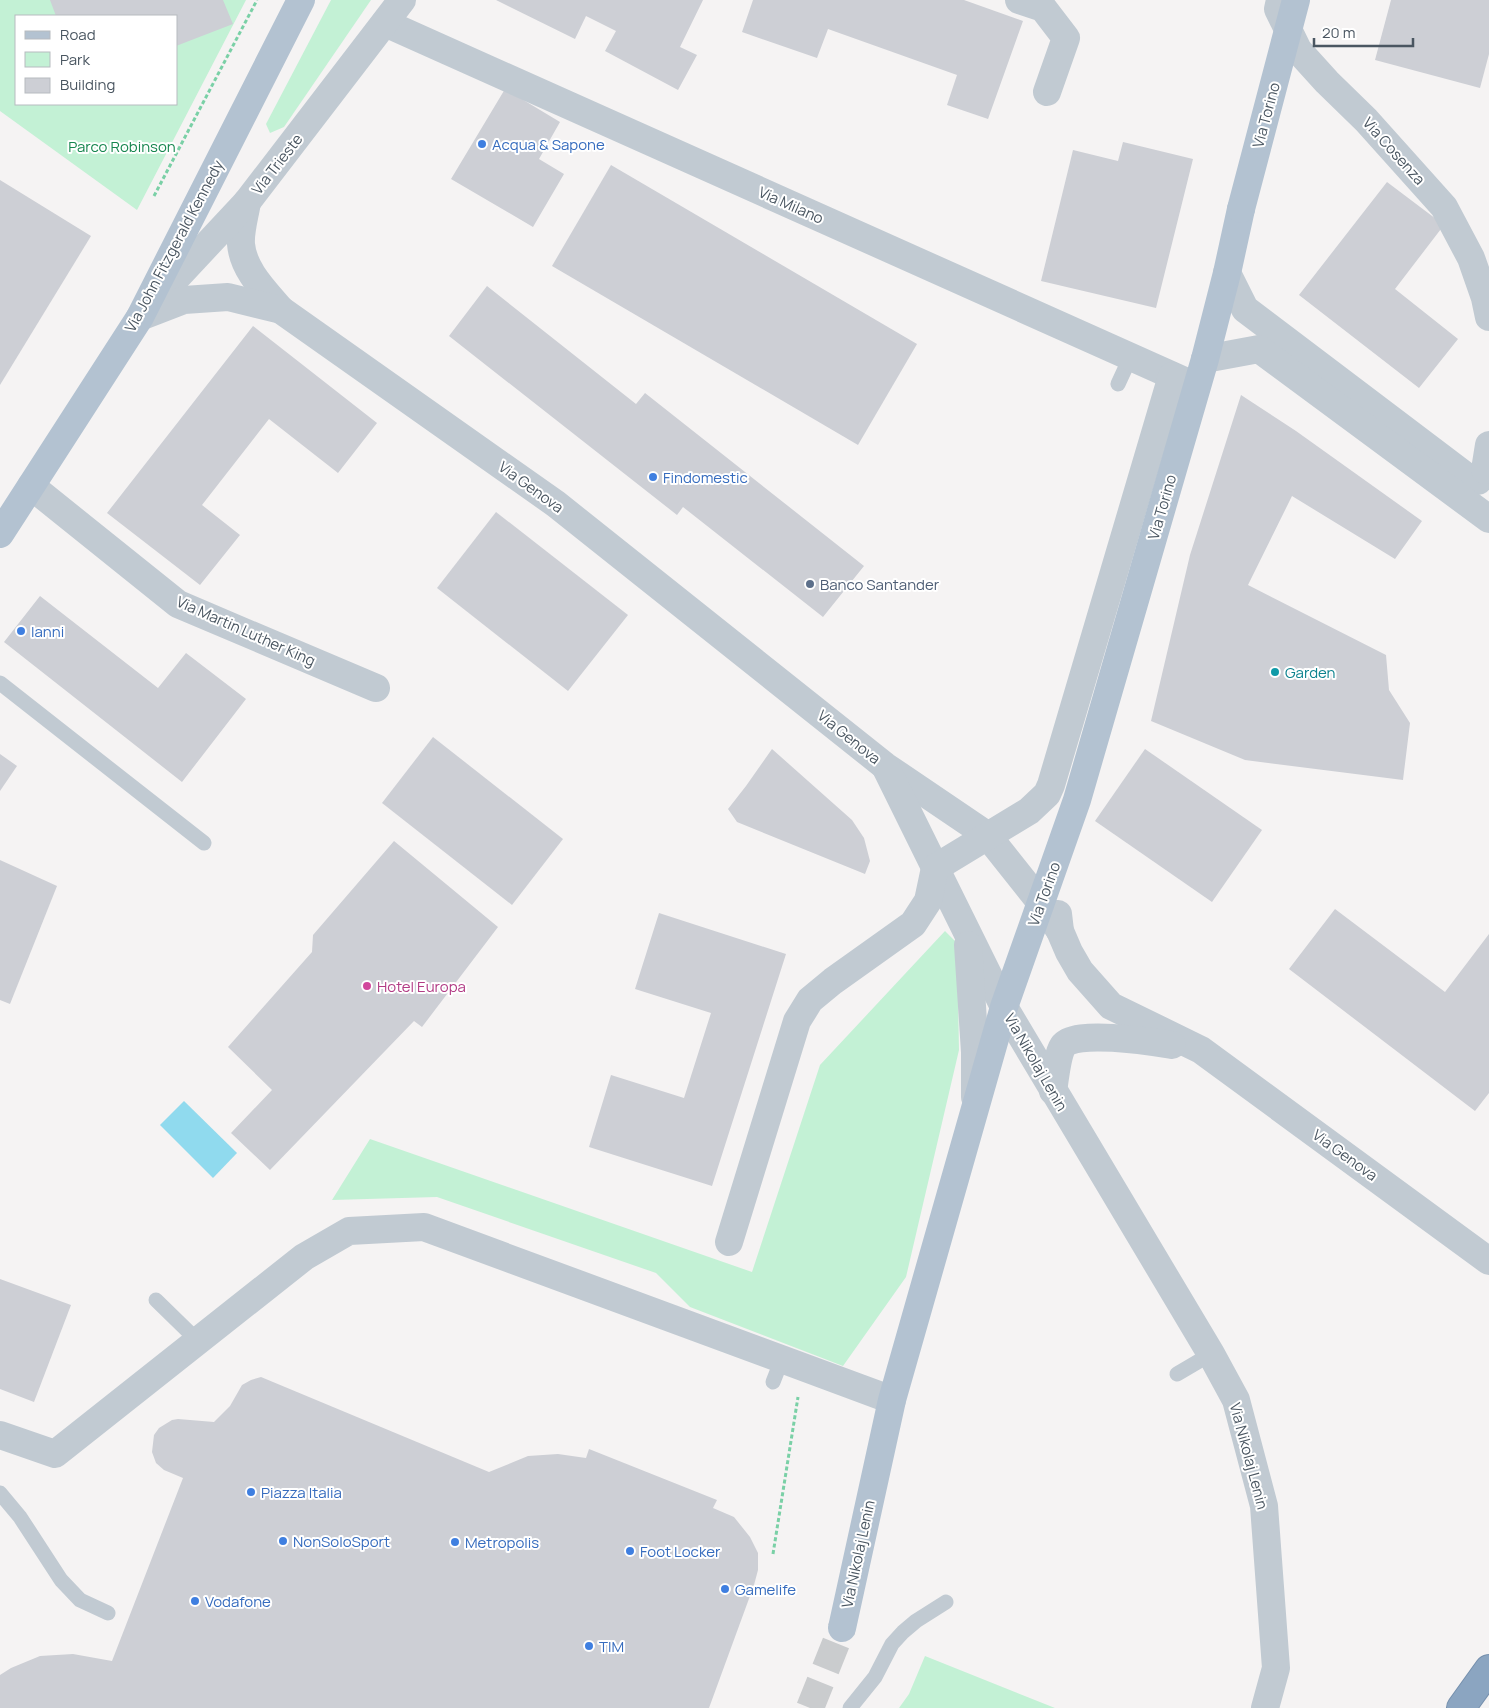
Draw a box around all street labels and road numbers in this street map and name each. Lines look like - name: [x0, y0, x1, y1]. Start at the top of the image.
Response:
- street label: Via Torino: [1247, 80, 1285, 150]
- street label: Via Cosenza: [1358, 113, 1430, 189]
- street label: Via Trieste: [247, 129, 308, 199]
- street label: Via John Fitzgerald Kennedy: [120, 156, 228, 336]
- street label: Via Milano: [755, 181, 827, 229]
- street label: Via Genova: [494, 456, 568, 518]
- street label: Via Torino: [1143, 472, 1181, 542]
- street label: Via Martin Luther King: [173, 591, 319, 671]
- street label: Via Genova: [813, 705, 885, 769]
- street label: Via Torino: [1023, 859, 1065, 929]
- street label: Via Nikolaj Lenin: [999, 1009, 1073, 1115]
- street label: Via Genova: [1308, 1124, 1382, 1186]
- street label: Via Nikolaj Lenin: [1225, 1400, 1273, 1512]
- street label: Via Nikolaj Lenin: [836, 1498, 880, 1610]

